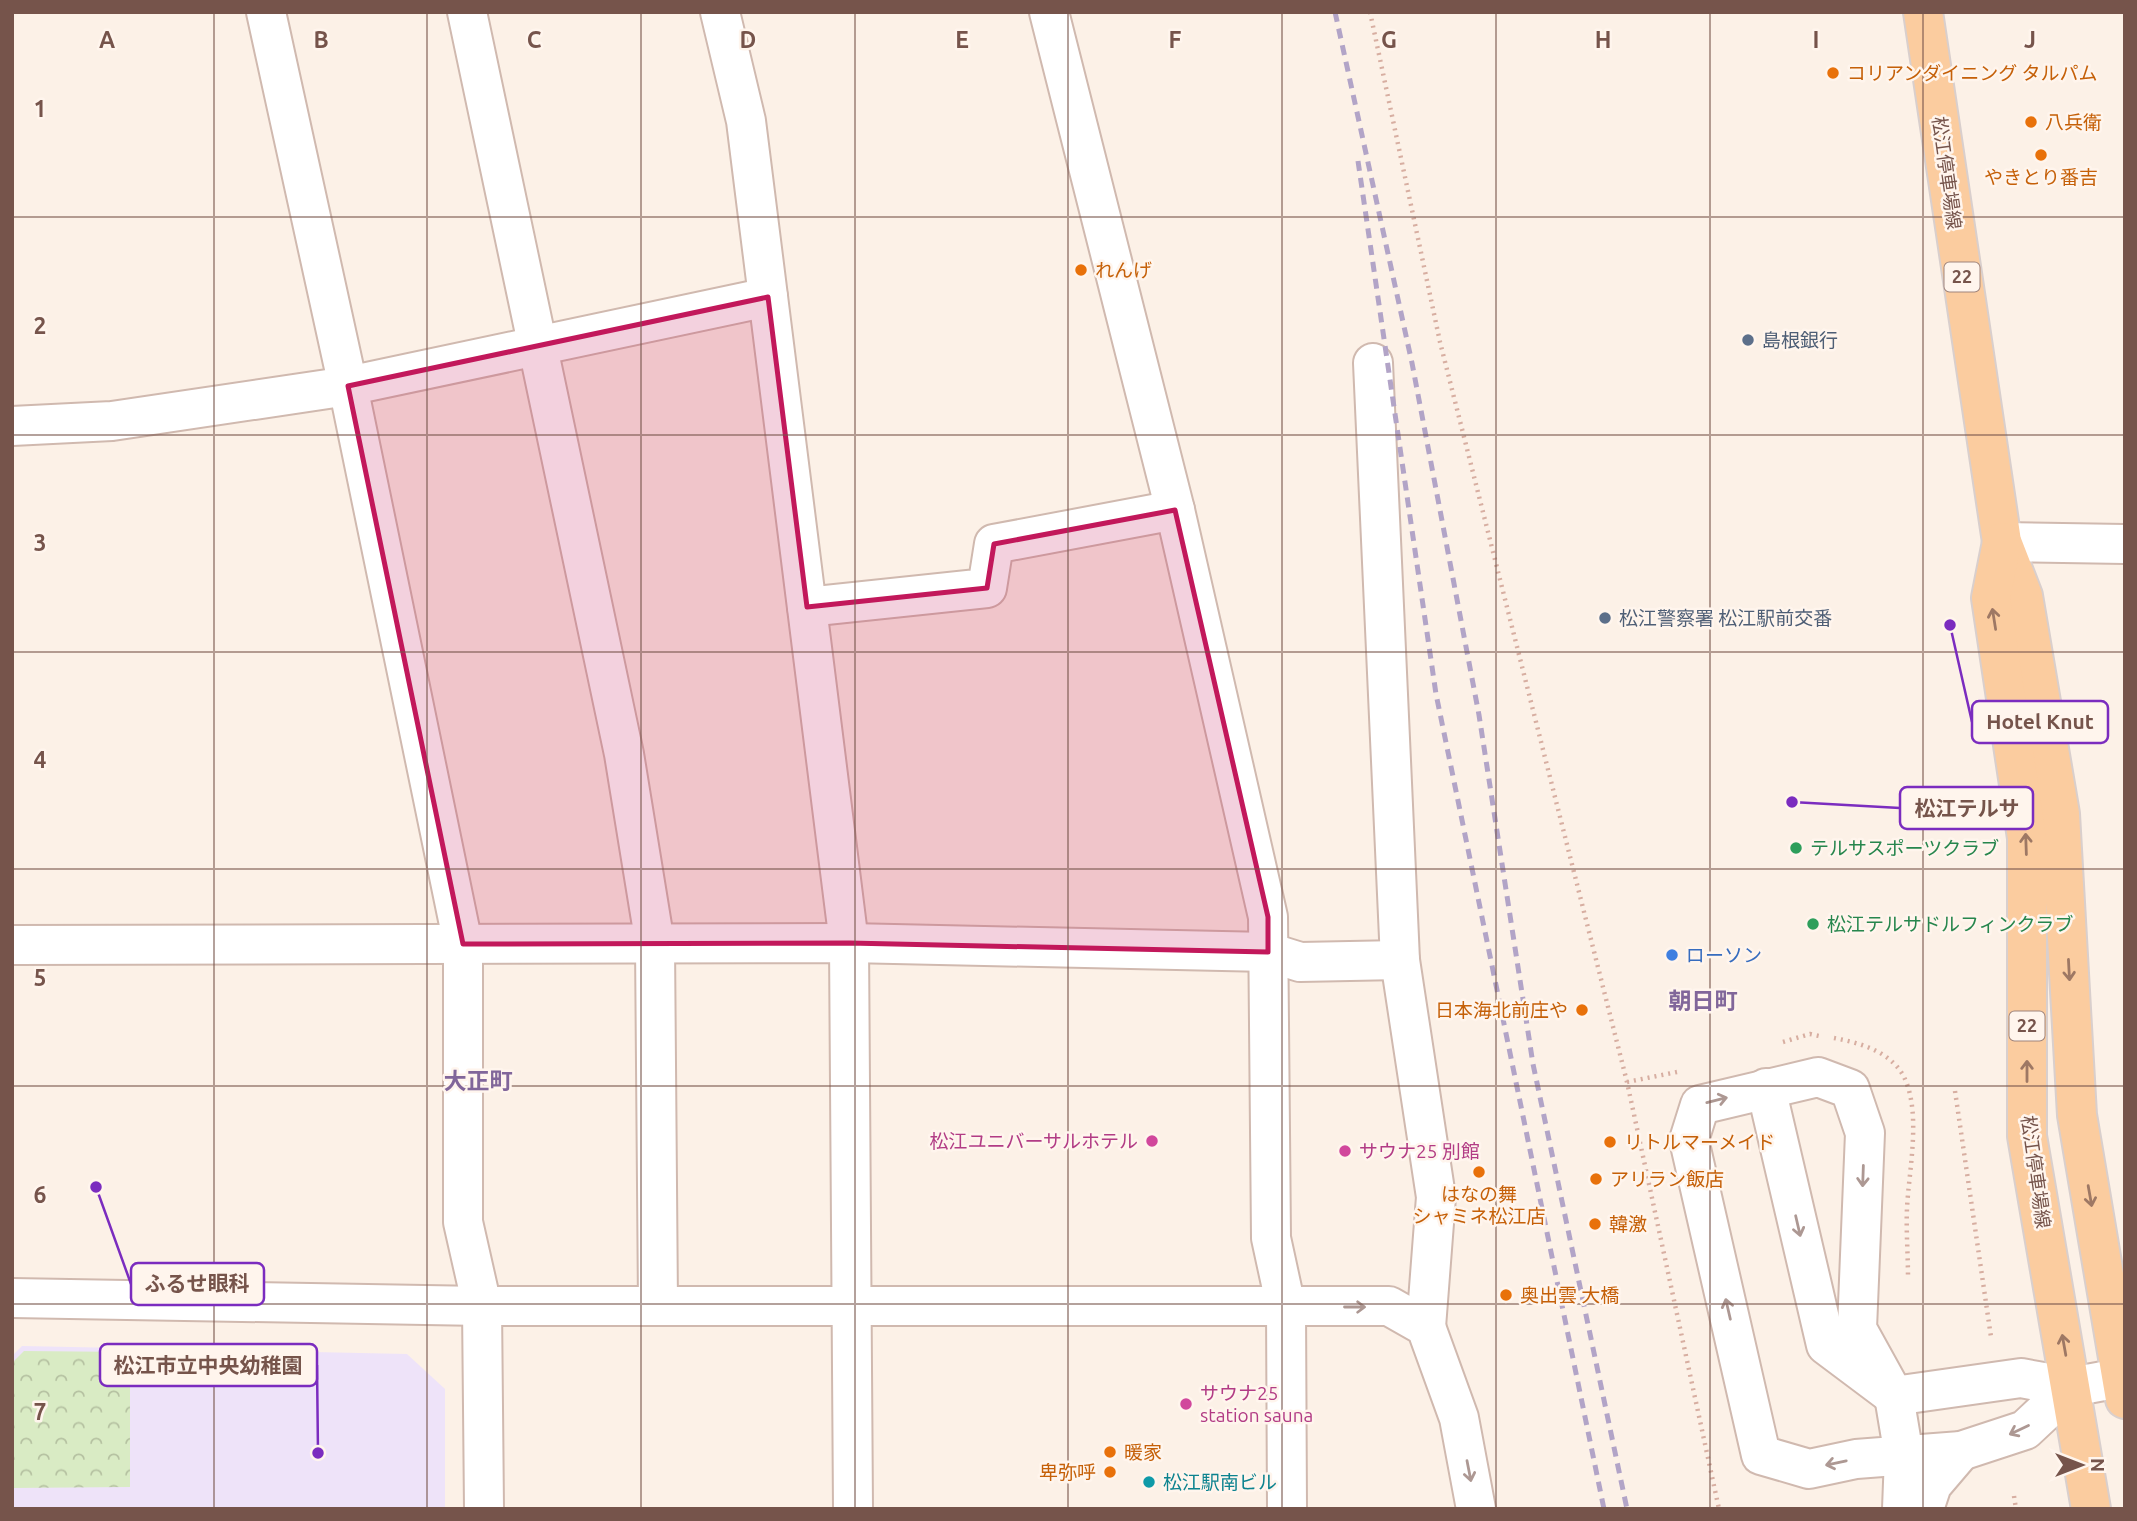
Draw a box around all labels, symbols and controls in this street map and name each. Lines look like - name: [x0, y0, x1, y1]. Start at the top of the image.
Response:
- text: A: [99, 27, 115, 52]
- text: B: [313, 27, 329, 52]
- text: C: [527, 27, 542, 52]
- text: D: [740, 27, 756, 52]
- text: E: [955, 27, 969, 52]
- text: F: [1169, 27, 1182, 52]
- text: G: [1381, 27, 1397, 52]
- text: H: [1595, 27, 1611, 52]
- text: I: [1813, 27, 1819, 52]
- text: J: [2024, 27, 2036, 52]
- place label: コリアンダイニング タルパム: [1847, 62, 2098, 84]
- marker: コリアンダイニング タルパム: [1825, 65, 1841, 81]
- text: 1: [34, 96, 46, 121]
- place label: 八兵衛: [2045, 111, 2102, 133]
- marker: 八兵衛: [2023, 114, 2039, 130]
- street label: 松江停車場線: [1928, 115, 1966, 231]
- marker: やきとり番吉: [2033, 147, 2049, 163]
- place label: やきとり番吉: [1984, 166, 2098, 188]
- place label: れんげ: [1095, 259, 1152, 281]
- marker: れんげ: [1073, 262, 1089, 278]
- road number: 22: [1944, 262, 1980, 292]
- text: 2: [34, 313, 46, 338]
- place label: 島根銀行: [1762, 329, 1838, 351]
- marker: 島根銀行: [1740, 332, 1756, 348]
- text: 3: [34, 530, 46, 555]
- place label: 松江警察署 松江駅前交番: [1619, 607, 1832, 629]
- one-way arrow: [1987, 608, 2000, 631]
- marker: 松江警察署 松江駅前交番: [1597, 610, 1613, 626]
- callout: Hotel Knut: [1972, 701, 2108, 743]
- text: Hotel Knut: [1986, 709, 2094, 733]
- text: 4: [34, 747, 47, 772]
- callout: 松江テルサ: [1900, 787, 2033, 829]
- text: 松江テルサ: [1915, 796, 2020, 820]
- one-way arrow: [2020, 833, 2033, 856]
- place label: テルサスポーツクラブ: [1810, 837, 1999, 859]
- marker: テルサスポーツクラブ: [1788, 840, 1804, 856]
- place label: 松江テルサドルフィンクラブ: [1827, 913, 2074, 935]
- marker: 松江テルサドルフィンクラブ: [1805, 916, 1821, 932]
- place label: ローソン: [1686, 944, 1762, 966]
- marker: ローソン: [1664, 947, 1680, 963]
- one-way arrow: [2062, 958, 2075, 981]
- text: 5: [34, 965, 46, 990]
- district label: 朝日町: [1669, 988, 1738, 1013]
- place label: 日本海北前庄や: [1435, 999, 1568, 1021]
- marker: 日本海北前庄や: [1574, 1002, 1590, 1018]
- road number: 22: [2010, 1012, 2044, 1041]
- one-way arrow: [2020, 1060, 2034, 1083]
- district label: 大正町: [444, 1068, 513, 1093]
- one-way arrow: [1705, 1093, 1728, 1106]
- street label: 松江停車場線: [2017, 1114, 2055, 1230]
- place label: 松江ユニバーサルホテル: [929, 1130, 1138, 1152]
- place label: リトルマーメイド: [1624, 1131, 1775, 1153]
- marker: 松江ユニバーサルホテル: [1144, 1133, 1160, 1149]
- marker: リトルマーメイド: [1602, 1134, 1618, 1150]
- place label: サウナ25 別館: [1359, 1140, 1480, 1162]
- marker: サウナ25 別館: [1337, 1143, 1353, 1159]
- marker: はなの舞 シャミネ松江店: [1471, 1164, 1487, 1180]
- one-way arrow: [1857, 1165, 1870, 1188]
- place label: アリラン飯店: [1610, 1168, 1724, 1190]
- marker: アリラン飯店: [1588, 1171, 1604, 1187]
- text: 6: [34, 1182, 47, 1207]
- place label: はなの舞 シャミネ松江店: [1412, 1183, 1546, 1227]
- one-way arrow: [2084, 1184, 2098, 1207]
- place label: 韓激: [1609, 1213, 1647, 1235]
- one-way arrow: [1792, 1214, 1806, 1237]
- marker: 韓激: [1587, 1216, 1603, 1232]
- callout: ふるせ眼科: [131, 1263, 264, 1305]
- text: ふるせ眼科: [145, 1271, 250, 1295]
- place label: 奥出雲 大橋: [1520, 1284, 1619, 1306]
- marker: 奥出雲 大橋: [1498, 1287, 1514, 1303]
- one-way arrow: [1721, 1298, 1734, 1321]
- one-way arrow: [1343, 1300, 1366, 1313]
- one-way arrow: [2057, 1334, 2070, 1357]
- callout: 松江市立中央幼稚園: [100, 1344, 317, 1386]
- text: 松江市立中央幼稚園: [114, 1353, 303, 1377]
- place label: サウナ25 station sauna: [1200, 1382, 1313, 1426]
- marker: サウナ25 station sauna: [1178, 1396, 1194, 1412]
- text: 7: [34, 1399, 46, 1424]
- one-way arrow: [2009, 1424, 2030, 1437]
- north arrow: [2046, 1430, 2116, 1500]
- place label: 暖家: [1124, 1441, 1162, 1463]
- marker: 暖家: [1102, 1444, 1118, 1460]
- one-way arrow: [1825, 1457, 1848, 1471]
- text: N: [2087, 1458, 2109, 1472]
- one-way arrow: [1463, 1459, 1476, 1482]
- place label: 卑弥呼: [1039, 1461, 1096, 1483]
- marker: 卑弥呼: [1102, 1464, 1118, 1480]
- place label: 松江駅南ビル: [1163, 1471, 1277, 1493]
- marker: 松江駅南ビル: [1141, 1474, 1157, 1490]

